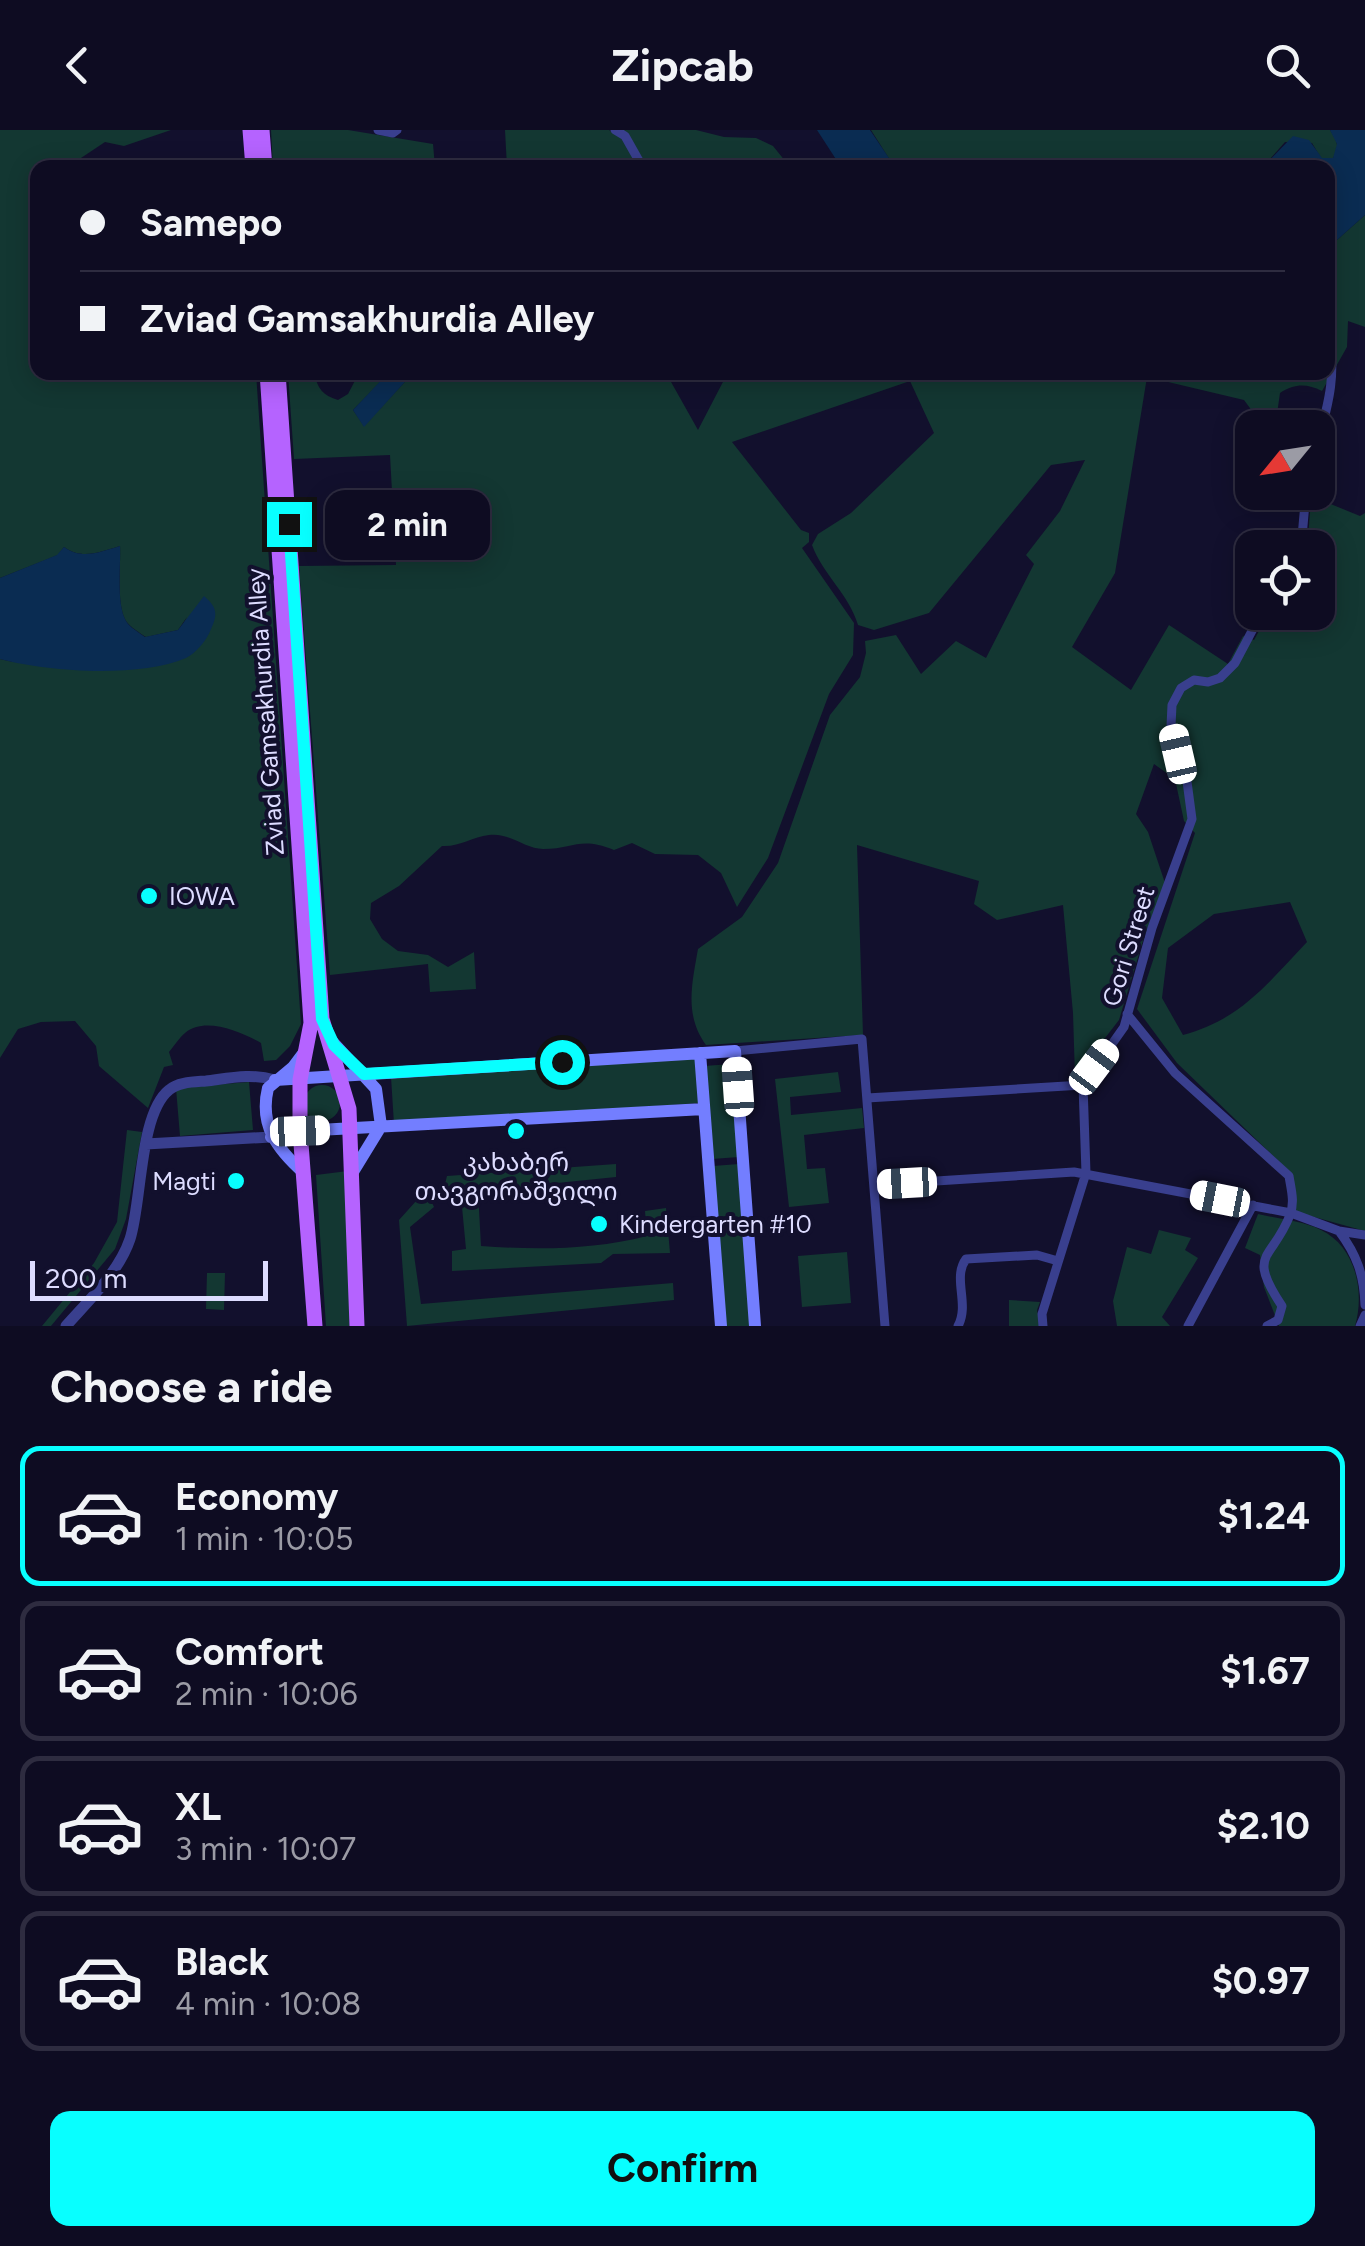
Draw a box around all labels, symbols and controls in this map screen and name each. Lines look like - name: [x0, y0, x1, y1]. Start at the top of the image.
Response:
- icon: back: [50, 38, 105, 93]
- text: Zipcab: [611, 38, 754, 92]
- icon: search: [1260, 38, 1315, 93]
- text: Samepo: [140, 200, 282, 246]
- text: Zviad Gamsakhurdia Alley: [140, 296, 594, 342]
- north arrow: [1235, 410, 1335, 510]
- map controls: [1235, 410, 1335, 630]
- callout: 2 min: [324, 489, 489, 559]
- route end: [267, 502, 312, 547]
- text: 2 min: [367, 506, 448, 544]
- button: locate: [1235, 530, 1335, 630]
- street label: Zviad Gamsakhurdia Alley: [240, 567, 290, 857]
- car: [1157, 721, 1199, 787]
- place label: IOWA: [169, 881, 235, 911]
- street label: Gori Street: [1096, 882, 1160, 1010]
- marker: IOWA: [138, 885, 160, 907]
- car: [1064, 1034, 1124, 1100]
- route start: [540, 1040, 585, 1085]
- car: [721, 1056, 755, 1118]
- car: [269, 1115, 331, 1147]
- marker: კახაბერ თავგორაშვილი: [505, 1120, 527, 1142]
- place label: კახაბერ თავგორაშვილი: [414, 1147, 618, 1207]
- place label: Magti: [152, 1166, 216, 1196]
- car: [876, 1166, 938, 1200]
- marker: Magti: [225, 1170, 247, 1192]
- car: [1188, 1179, 1252, 1219]
- place label: Kindergarten #10: [619, 1209, 812, 1239]
- marker: Kindergarten #10: [588, 1213, 610, 1235]
- scale bar: [30, 1256, 268, 1300]
- text: 200 m: [45, 1261, 127, 1295]
- text: Choose a ride: [50, 1359, 332, 1413]
- icon: car: [55, 1471, 145, 1561]
- text: Economy: [175, 1474, 338, 1520]
- text: $1.24: [1217, 1493, 1310, 1539]
- text: 1 min · 10:05: [175, 1520, 353, 1558]
- icon: car: [55, 1626, 145, 1716]
- text: Comfort: [175, 1629, 324, 1675]
- text: $1.67: [1220, 1648, 1310, 1694]
- text: 2 min · 10:06: [175, 1675, 358, 1713]
- icon: car: [55, 1781, 145, 1871]
- text: XL: [175, 1784, 221, 1830]
- text: $2.10: [1217, 1803, 1310, 1849]
- text: 3 min · 10:07: [175, 1830, 356, 1868]
- icon: car: [55, 1936, 145, 2026]
- text: Black: [175, 1939, 269, 1985]
- text: $0.97: [1212, 1958, 1310, 2004]
- text: 4 min · 10:08: [175, 1985, 361, 2023]
- button: Confirm: [50, 2111, 1315, 2226]

